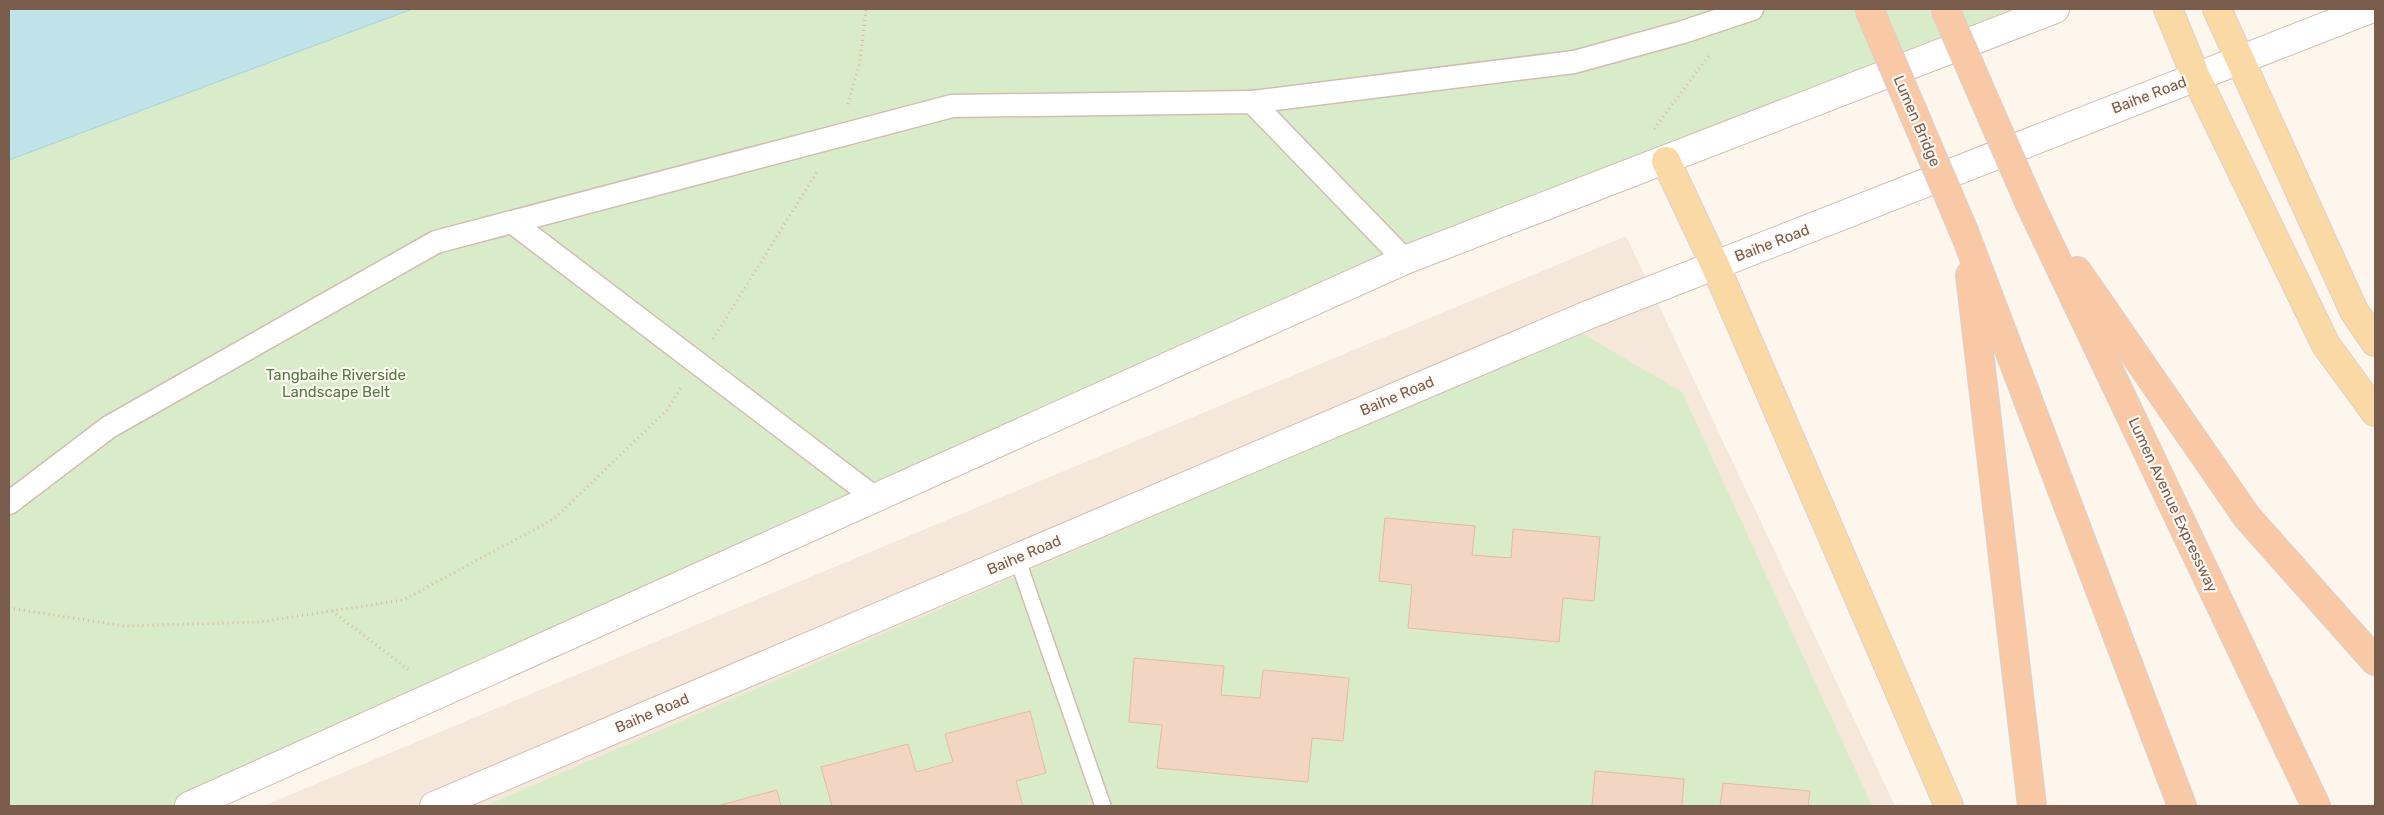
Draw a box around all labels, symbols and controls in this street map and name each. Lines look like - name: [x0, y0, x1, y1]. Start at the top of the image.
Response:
- street label: Baihe Road: [2109, 72, 2189, 118]
- street label: Lumen Bridge: [1890, 73, 1944, 169]
- street label: Baihe Road: [1732, 220, 1812, 266]
- park label: Tangbaihe Riverside Landscape Belt: [266, 366, 406, 401]
- street label: Baihe Road: [1357, 372, 1437, 420]
- street label: Lumen Avenue Expressway: [2125, 415, 2221, 595]
- street label: Baihe Road: [984, 531, 1064, 579]
- street label: Baihe Road: [612, 689, 692, 737]

